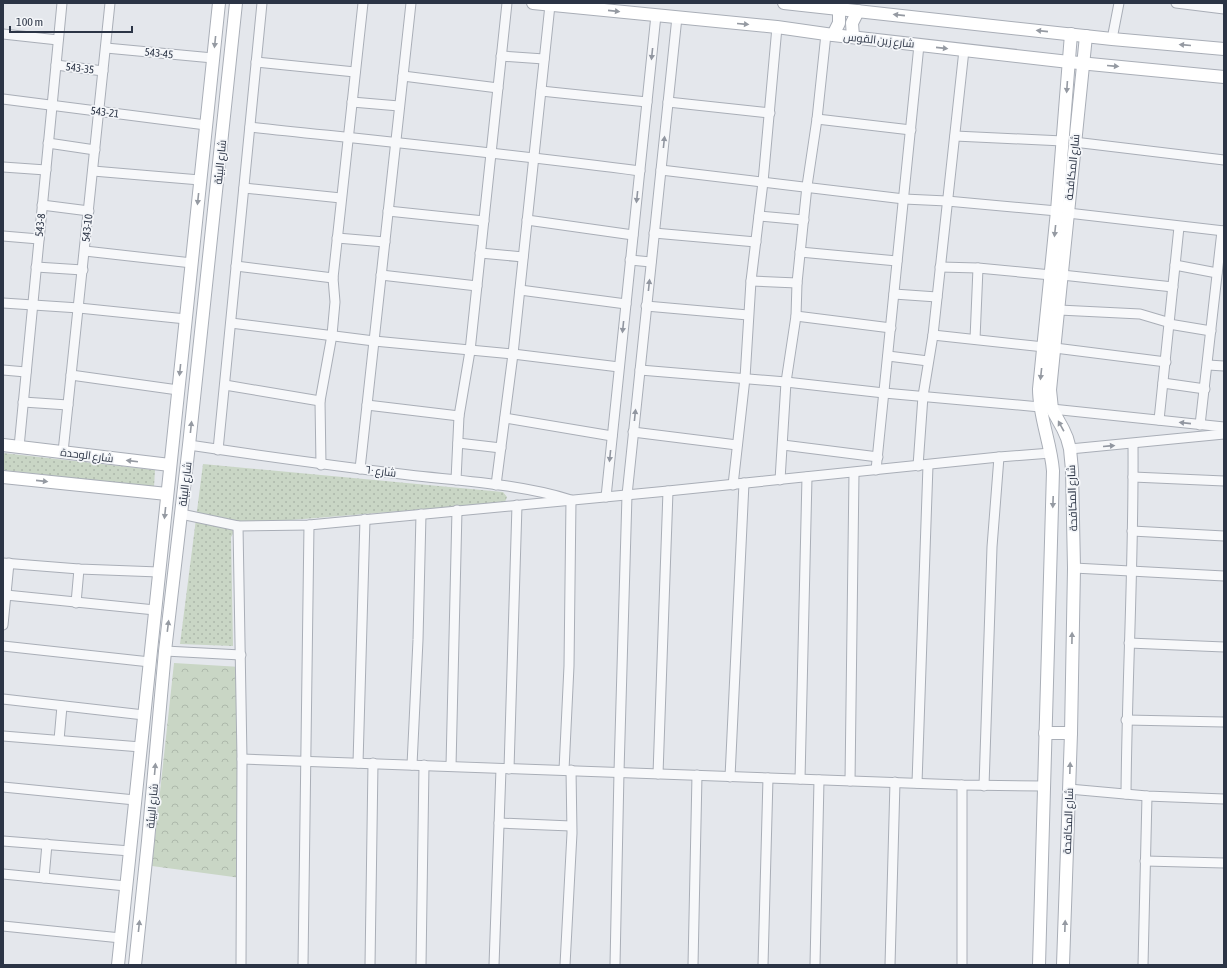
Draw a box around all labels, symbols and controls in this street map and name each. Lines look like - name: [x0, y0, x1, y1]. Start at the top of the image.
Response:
- scale bar: [10, 8, 132, 34]
- one-way arrow: [608, 8, 620, 14]
- one-way arrow: [893, 12, 905, 19]
- text: 100 m: [16, 15, 43, 29]
- one-way arrow: [737, 20, 749, 27]
- one-way arrow: [1036, 28, 1048, 34]
- street label: شارع زين القوس: [843, 30, 915, 52]
- one-way arrow: [211, 36, 218, 48]
- one-way arrow: [1179, 42, 1191, 49]
- one-way arrow: [936, 44, 948, 51]
- street label: 543-45: [144, 46, 174, 60]
- one-way arrow: [649, 48, 655, 60]
- street label: 543-35: [65, 60, 95, 76]
- one-way arrow: [1107, 63, 1119, 70]
- one-way arrow: [1064, 81, 1071, 93]
- street label: 543-21: [90, 104, 120, 120]
- street label: شارع المكافحة: [1063, 133, 1083, 201]
- one-way arrow: [660, 136, 667, 148]
- street label: شارع البيئة: [212, 139, 230, 185]
- one-way arrow: [634, 191, 640, 203]
- one-way arrow: [195, 193, 202, 205]
- street label: 543-8: [33, 213, 47, 237]
- street label: 543-10: [80, 213, 94, 243]
- one-way arrow: [1052, 225, 1059, 237]
- one-way arrow: [645, 279, 652, 291]
- one-way arrow: [620, 321, 627, 333]
- one-way arrow: [177, 364, 184, 376]
- one-way arrow: [1038, 368, 1044, 380]
- one-way arrow: [632, 409, 638, 421]
- one-way arrow: [1058, 420, 1064, 432]
- one-way arrow: [1179, 420, 1191, 426]
- one-way arrow: [188, 421, 195, 433]
- one-way arrow: [1103, 442, 1115, 449]
- street label: شارع الوحدة: [59, 446, 114, 466]
- one-way arrow: [606, 450, 613, 462]
- one-way arrow: [126, 457, 138, 464]
- street label: شارع البيئة: [176, 461, 196, 507]
- street label: شارع ٦٠: [365, 463, 397, 481]
- street label: شارع المكافحة: [1065, 465, 1081, 531]
- one-way arrow: [36, 478, 48, 485]
- one-way arrow: [1049, 496, 1056, 508]
- one-way arrow: [162, 507, 169, 519]
- one-way arrow: [165, 620, 172, 632]
- one-way arrow: [1069, 632, 1076, 644]
- one-way arrow: [1067, 761, 1073, 774]
- one-way arrow: [152, 763, 158, 775]
- street label: شارع البيئة: [144, 783, 162, 829]
- street label: شارع المكافحة: [1061, 788, 1077, 854]
- one-way arrow: [136, 920, 143, 932]
- one-way arrow: [1061, 920, 1068, 932]

